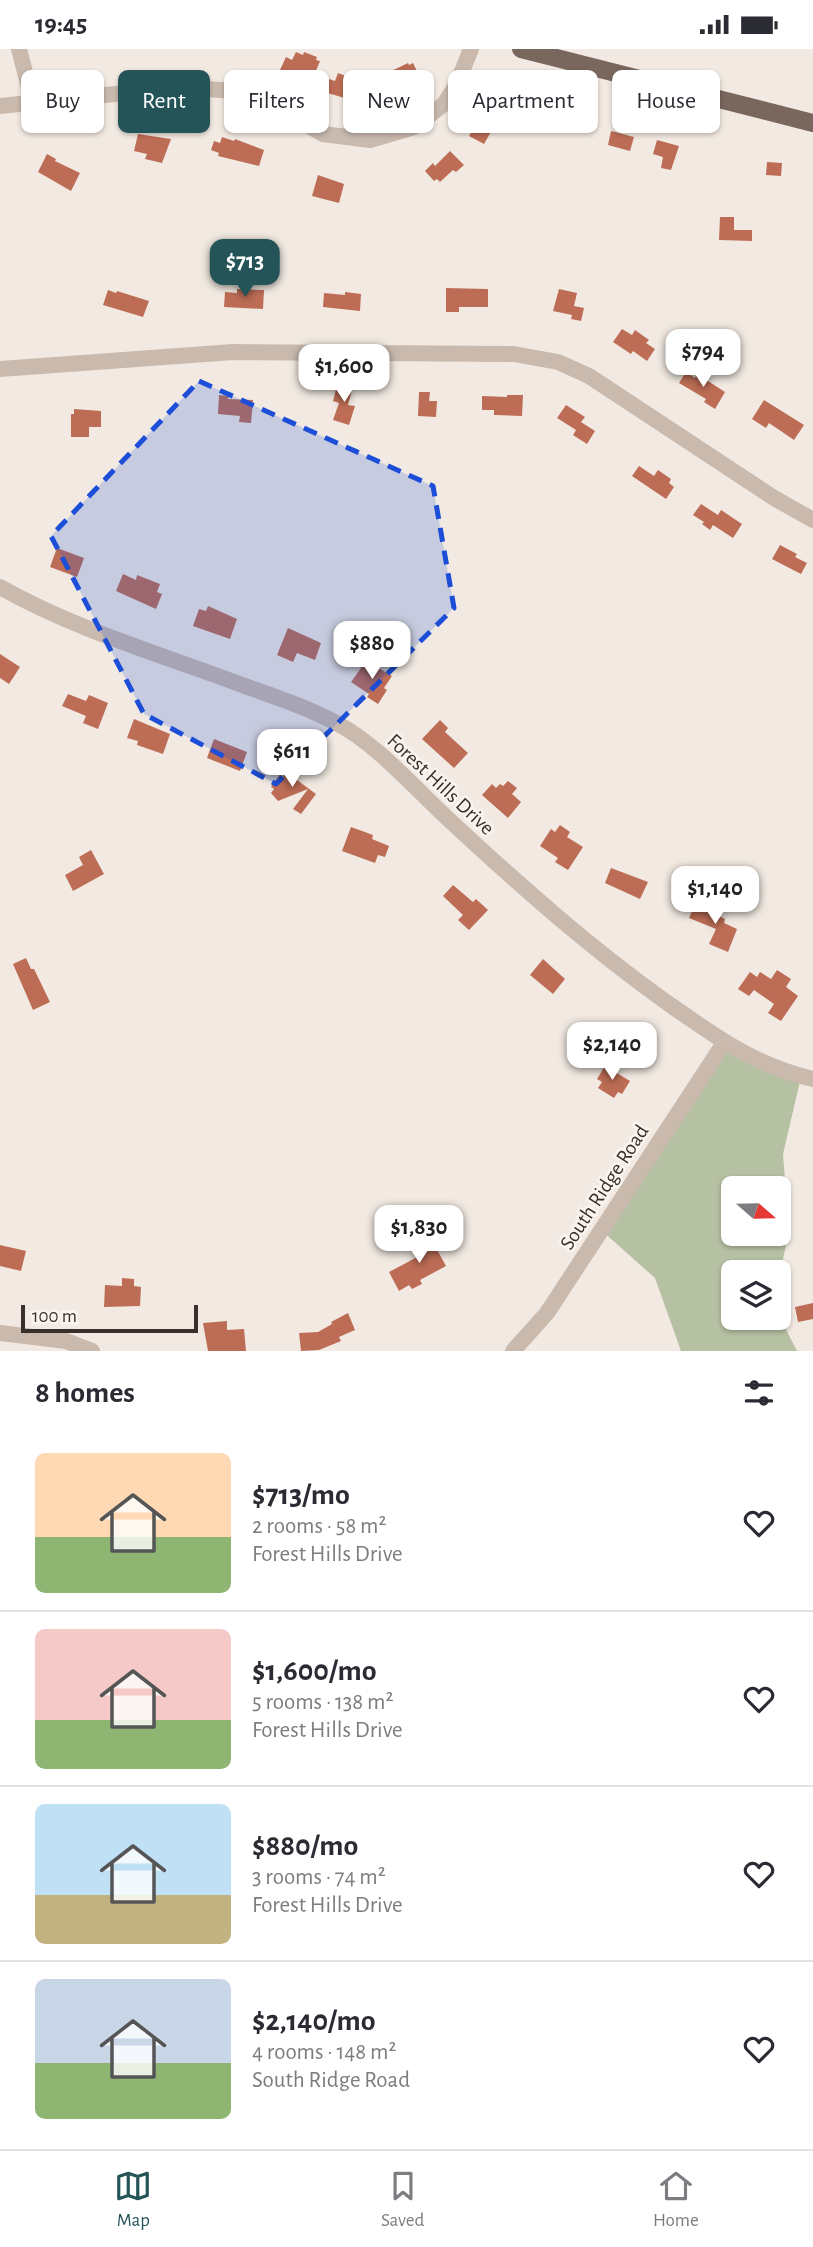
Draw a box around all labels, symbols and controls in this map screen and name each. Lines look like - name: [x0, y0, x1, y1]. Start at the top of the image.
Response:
- text: 19:45: [35, 11, 87, 37]
- chip: Buy: [21, 70, 104, 133]
- chip: Rent: [118, 70, 210, 133]
- chip: Filters: [224, 70, 329, 133]
- chip: New: [343, 70, 434, 133]
- chip: Apartment: [448, 70, 598, 133]
- chip: House: [612, 70, 720, 133]
- pin: $713: [204, 239, 286, 299]
- text: $713: [226, 250, 264, 273]
- pin: $794: [662, 329, 744, 389]
- text: $794: [682, 340, 724, 363]
- pin: $1,600: [287, 345, 401, 404]
- text: $1,600: [315, 355, 373, 378]
- pin: $880: [331, 621, 413, 681]
- text: $880: [349, 632, 395, 655]
- pin: $611: [251, 729, 333, 789]
- street label: Forest Hills Drive: [383, 730, 498, 839]
- text: $611: [273, 740, 311, 763]
- pin: $1,140: [658, 867, 772, 926]
- text: $1,140: [687, 877, 743, 900]
- pin: $2,140: [555, 1023, 669, 1082]
- text: $2,140: [583, 1033, 641, 1056]
- street label: South Ridge Road: [556, 1121, 653, 1254]
- north arrow: [721, 1176, 791, 1246]
- map controls: [721, 1176, 791, 1330]
- pin: $1,830: [362, 1205, 476, 1265]
- text: $1,830: [390, 1216, 448, 1239]
- button: layers: [721, 1260, 791, 1330]
- scale bar: [21, 1302, 198, 1334]
- text: 100 m: [32, 1307, 77, 1326]
- icon: filters: [740, 1374, 778, 1412]
- text: 8 homes: [35, 1378, 135, 1408]
- text: $713/mo: [252, 1480, 350, 1510]
- icon: home: [91, 1481, 175, 1565]
- icon: heart: [740, 1504, 778, 1542]
- text: 2 rooms · 58 m²: [252, 1515, 387, 1538]
- text: Forest Hills Drive: [252, 1543, 403, 1566]
- text: $1,600/mo: [252, 1656, 376, 1686]
- icon: home: [91, 1657, 175, 1741]
- icon: heart: [740, 1680, 778, 1718]
- text: 5 rooms · 138 m²: [252, 1691, 393, 1714]
- text: Forest Hills Drive: [252, 1719, 403, 1742]
- text: $880/mo: [252, 1831, 358, 1861]
- icon: home: [91, 1832, 175, 1916]
- icon: heart: [740, 1855, 778, 1893]
- text: 3 rooms · 74 m²: [252, 1866, 386, 1889]
- text: Forest Hills Drive: [252, 1894, 403, 1917]
- text: $2,140/mo: [252, 2006, 376, 2036]
- icon: home: [91, 2007, 175, 2091]
- icon: heart: [740, 2030, 778, 2068]
- text: 4 rooms · 148 m²: [252, 2041, 397, 2064]
- text: South Ridge Road: [252, 2069, 410, 2092]
- tab: Map: [114, 2167, 152, 2232]
- tab: Saved: [381, 2167, 424, 2232]
- tab: Home: [653, 2167, 699, 2232]

